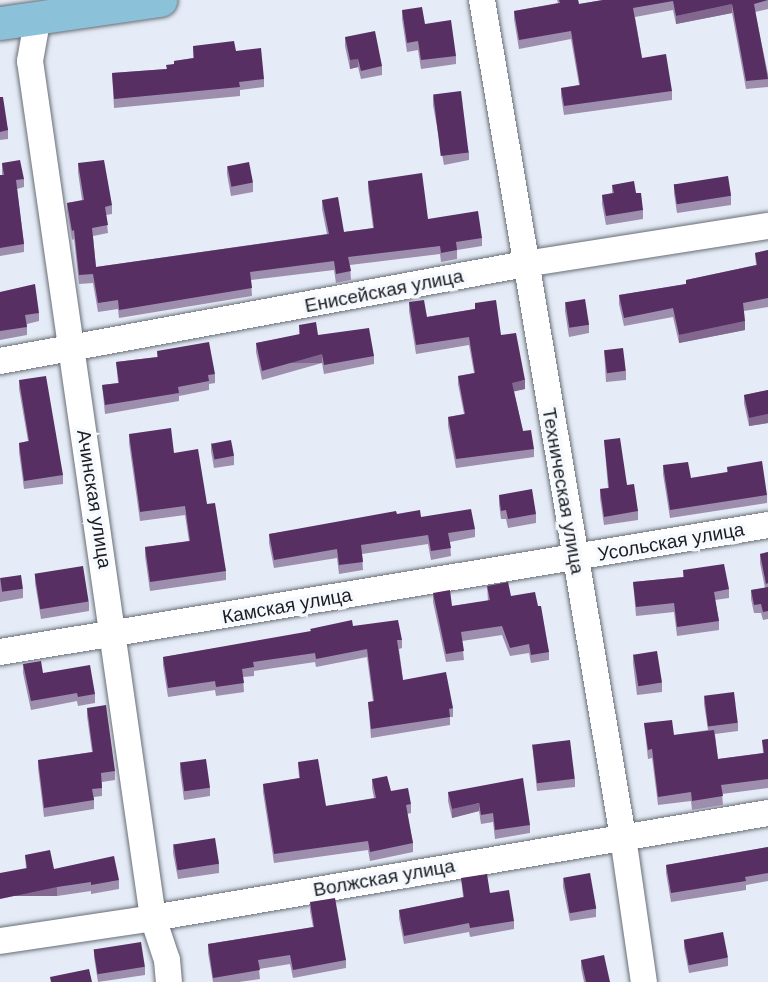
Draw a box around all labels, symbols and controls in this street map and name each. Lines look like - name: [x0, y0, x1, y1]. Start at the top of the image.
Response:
- street label: Енисейская улица: [303, 264, 465, 318]
- street label: Техническая улица: [537, 406, 589, 576]
- street label: Ачинская улица: [72, 428, 116, 570]
- street label: Усольская улица: [596, 518, 746, 566]
- street label: Камская улица: [220, 583, 354, 629]
- street label: Волжская улица: [312, 854, 456, 902]

